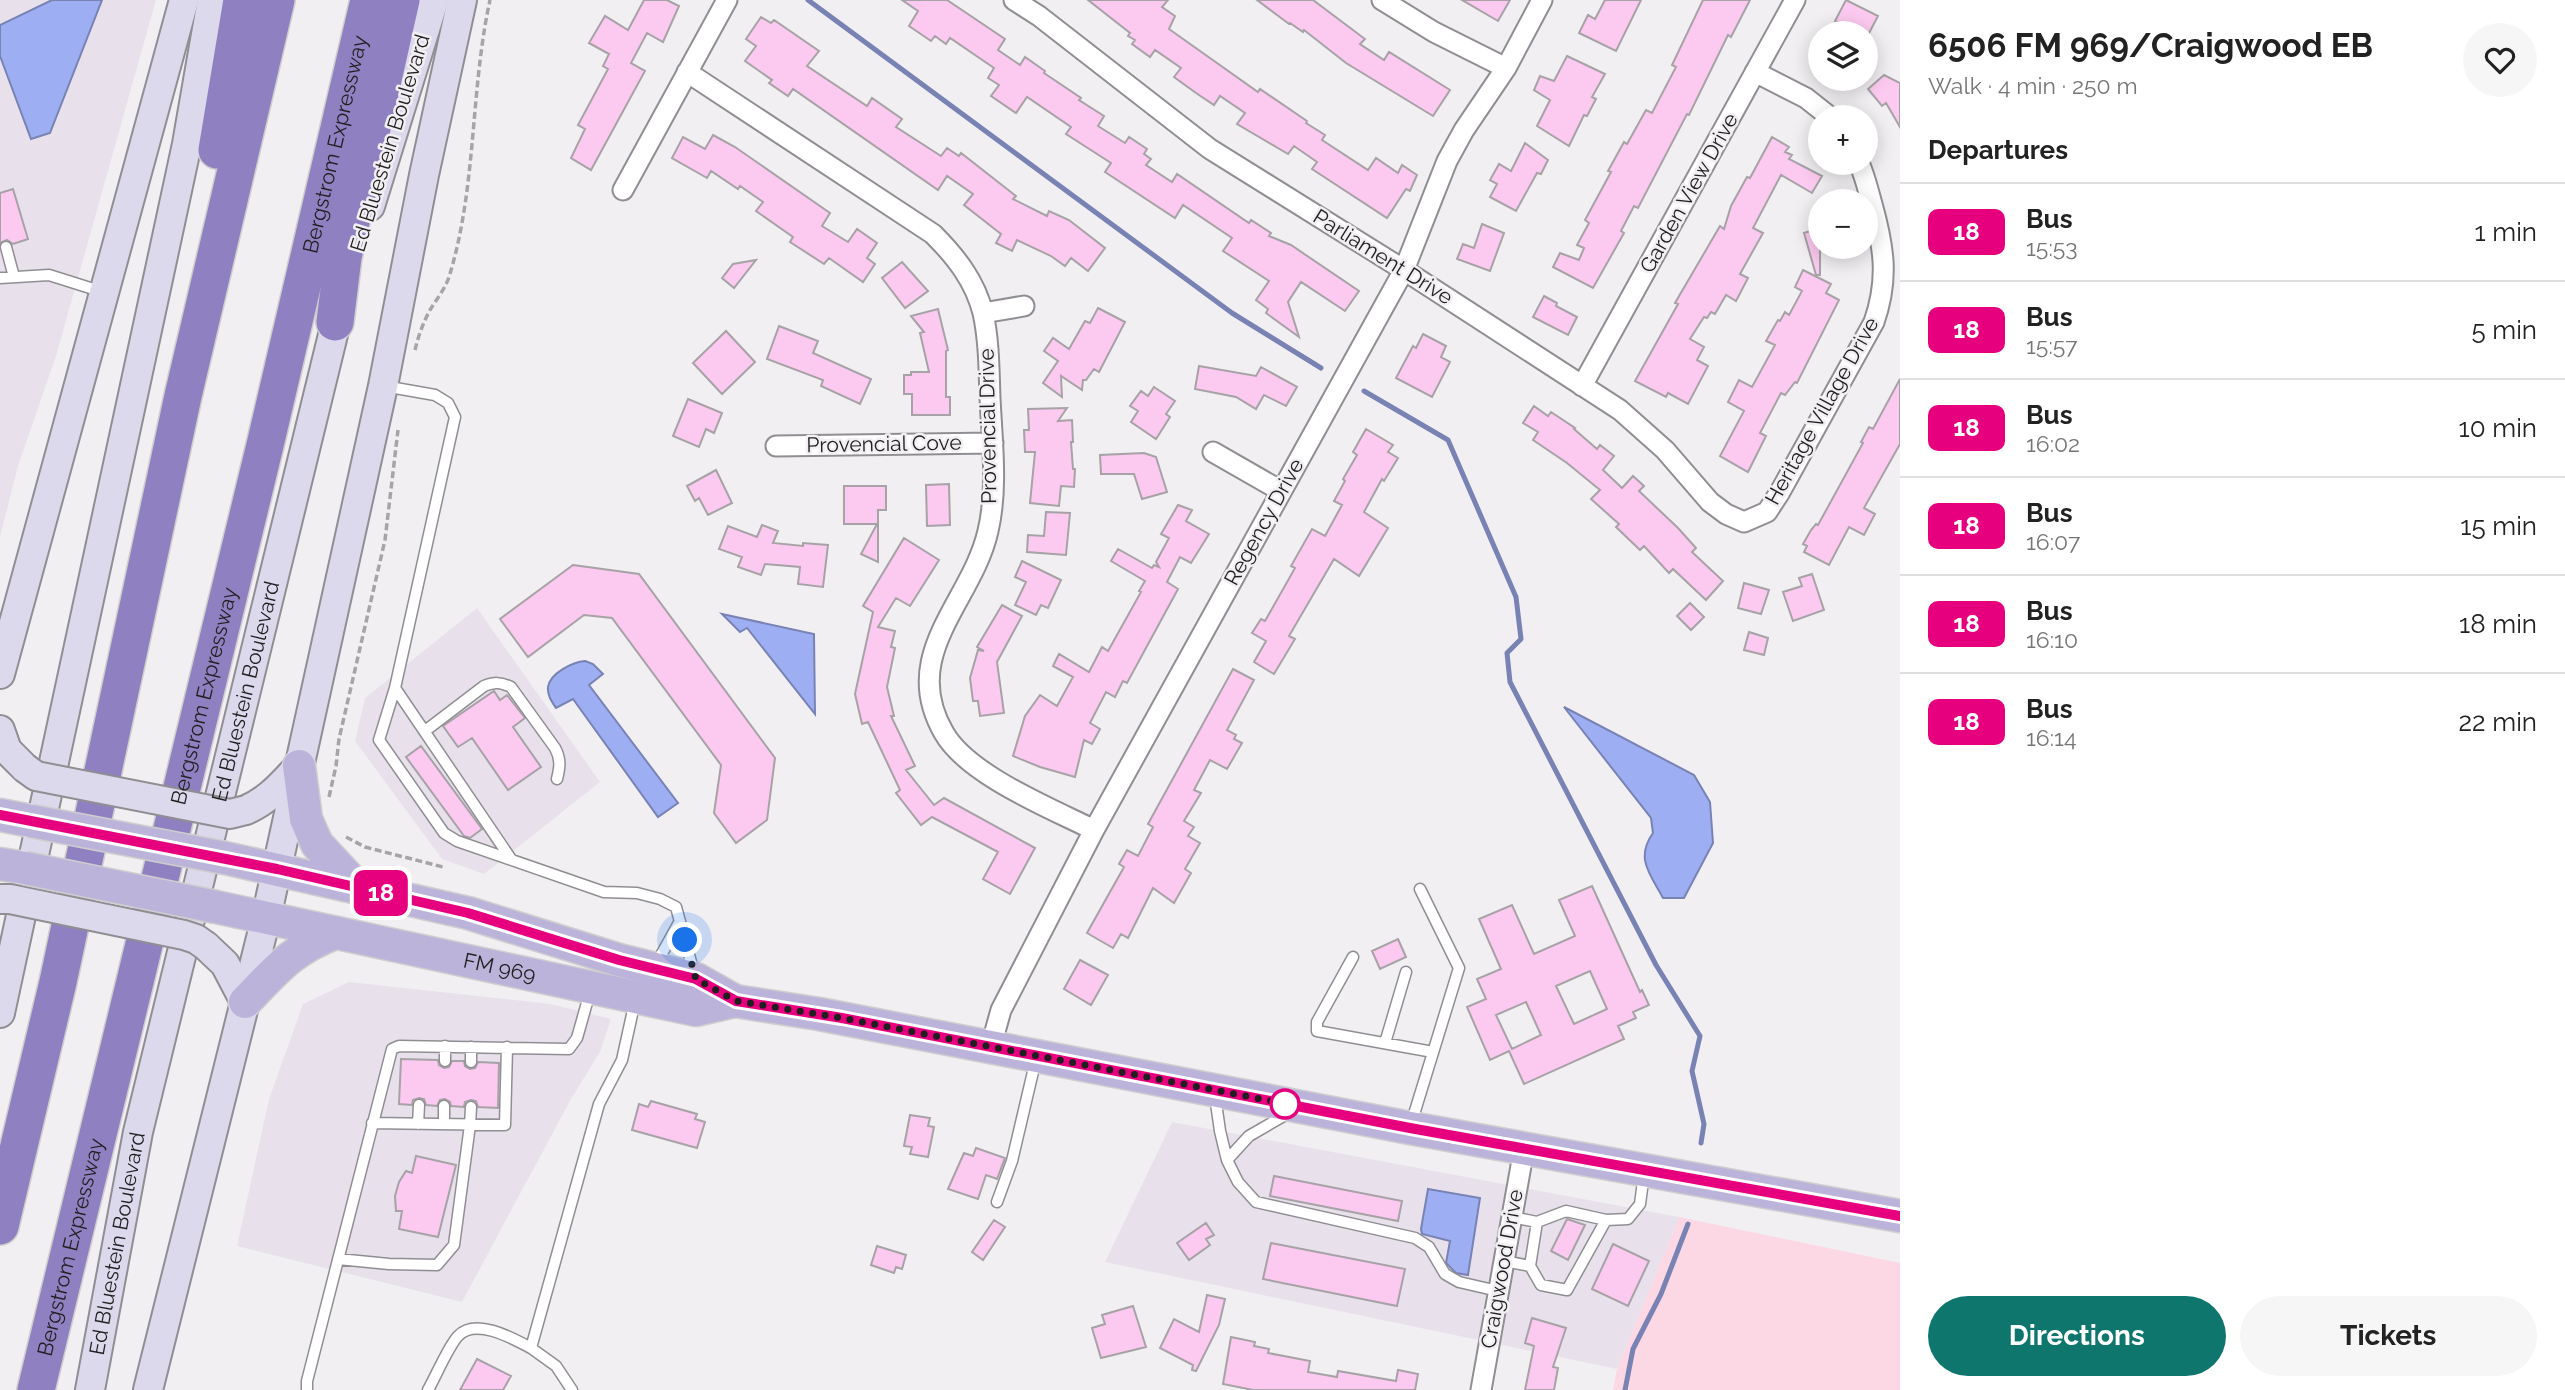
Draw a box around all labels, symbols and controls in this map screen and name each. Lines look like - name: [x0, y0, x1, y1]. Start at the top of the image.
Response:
- map controls: [1808, 21, 1878, 259]
- button: layers: [1808, 21, 1878, 91]
- button: heart: [2463, 23, 2537, 97]
- text: 6506 FM 969/Craigwood EB: [1928, 26, 2373, 65]
- street label: Ed Bluestein Boulevard: [345, 31, 435, 255]
- street label: Bergstrom Expressway: [297, 33, 372, 256]
- text: Walk · 4 min · 250 m: [1928, 72, 2138, 99]
- button: +: [1808, 105, 1878, 175]
- street label: Garden View Drive: [1634, 109, 1743, 277]
- text: Departures: [1928, 135, 2068, 165]
- button: −: [1808, 189, 1878, 259]
- street label: Parliament Drive: [1309, 204, 1458, 310]
- text: Bus: [2026, 204, 2073, 234]
- text: 18: [1953, 217, 1980, 246]
- text: 1 min: [2475, 217, 2537, 247]
- text: 15:53: [2026, 234, 2078, 261]
- text: Bus: [2026, 302, 2073, 332]
- street label: Heritage Village Drive: [1760, 313, 1884, 509]
- text: 18: [1953, 315, 1980, 344]
- text: 5 min: [2471, 315, 2537, 345]
- text: 15:57: [2026, 332, 2077, 359]
- street label: Provencial Drive: [974, 348, 1001, 504]
- text: Bus: [2026, 400, 2073, 430]
- text: 18: [1953, 413, 1980, 442]
- text: 10 min: [2459, 413, 2537, 443]
- street label: Provencial Cove: [806, 430, 962, 457]
- text: 16:02: [2026, 430, 2080, 457]
- street label: Regency Drive: [1218, 454, 1309, 589]
- text: Bus: [2026, 498, 2073, 528]
- text: 18: [1953, 511, 1980, 540]
- text: 15 min: [2460, 511, 2537, 541]
- text: 16:07: [2026, 528, 2080, 555]
- street label: Ed Bluestein Boulevard: [206, 578, 284, 804]
- street label: Bergstrom Expressway: [165, 585, 242, 807]
- text: Bus: [2026, 596, 2073, 626]
- text: 18: [1953, 609, 1980, 638]
- text: 18 min: [2459, 609, 2537, 639]
- text: 16:10: [2026, 626, 2078, 653]
- text: Bus: [2026, 694, 2073, 724]
- text: 18: [1953, 707, 1980, 736]
- text: 22 min: [2459, 707, 2537, 737]
- text: 16:14: [2026, 724, 2076, 751]
- line badge: 18: [350, 870, 412, 916]
- text: 18: [368, 878, 394, 907]
- your location: [667, 922, 702, 957]
- street label: FM 969: [461, 947, 538, 987]
- unlabelled marker: [1270, 1089, 1300, 1119]
- street label: Ed Bluestein Boulevard: [84, 1130, 150, 1357]
- street label: Bergstrom Expressway: [32, 1136, 109, 1358]
- street label: Craigwood Drive: [1475, 1187, 1528, 1350]
- button: Directions: [1928, 1296, 2226, 1376]
- button: Tickets: [2240, 1296, 2537, 1376]

